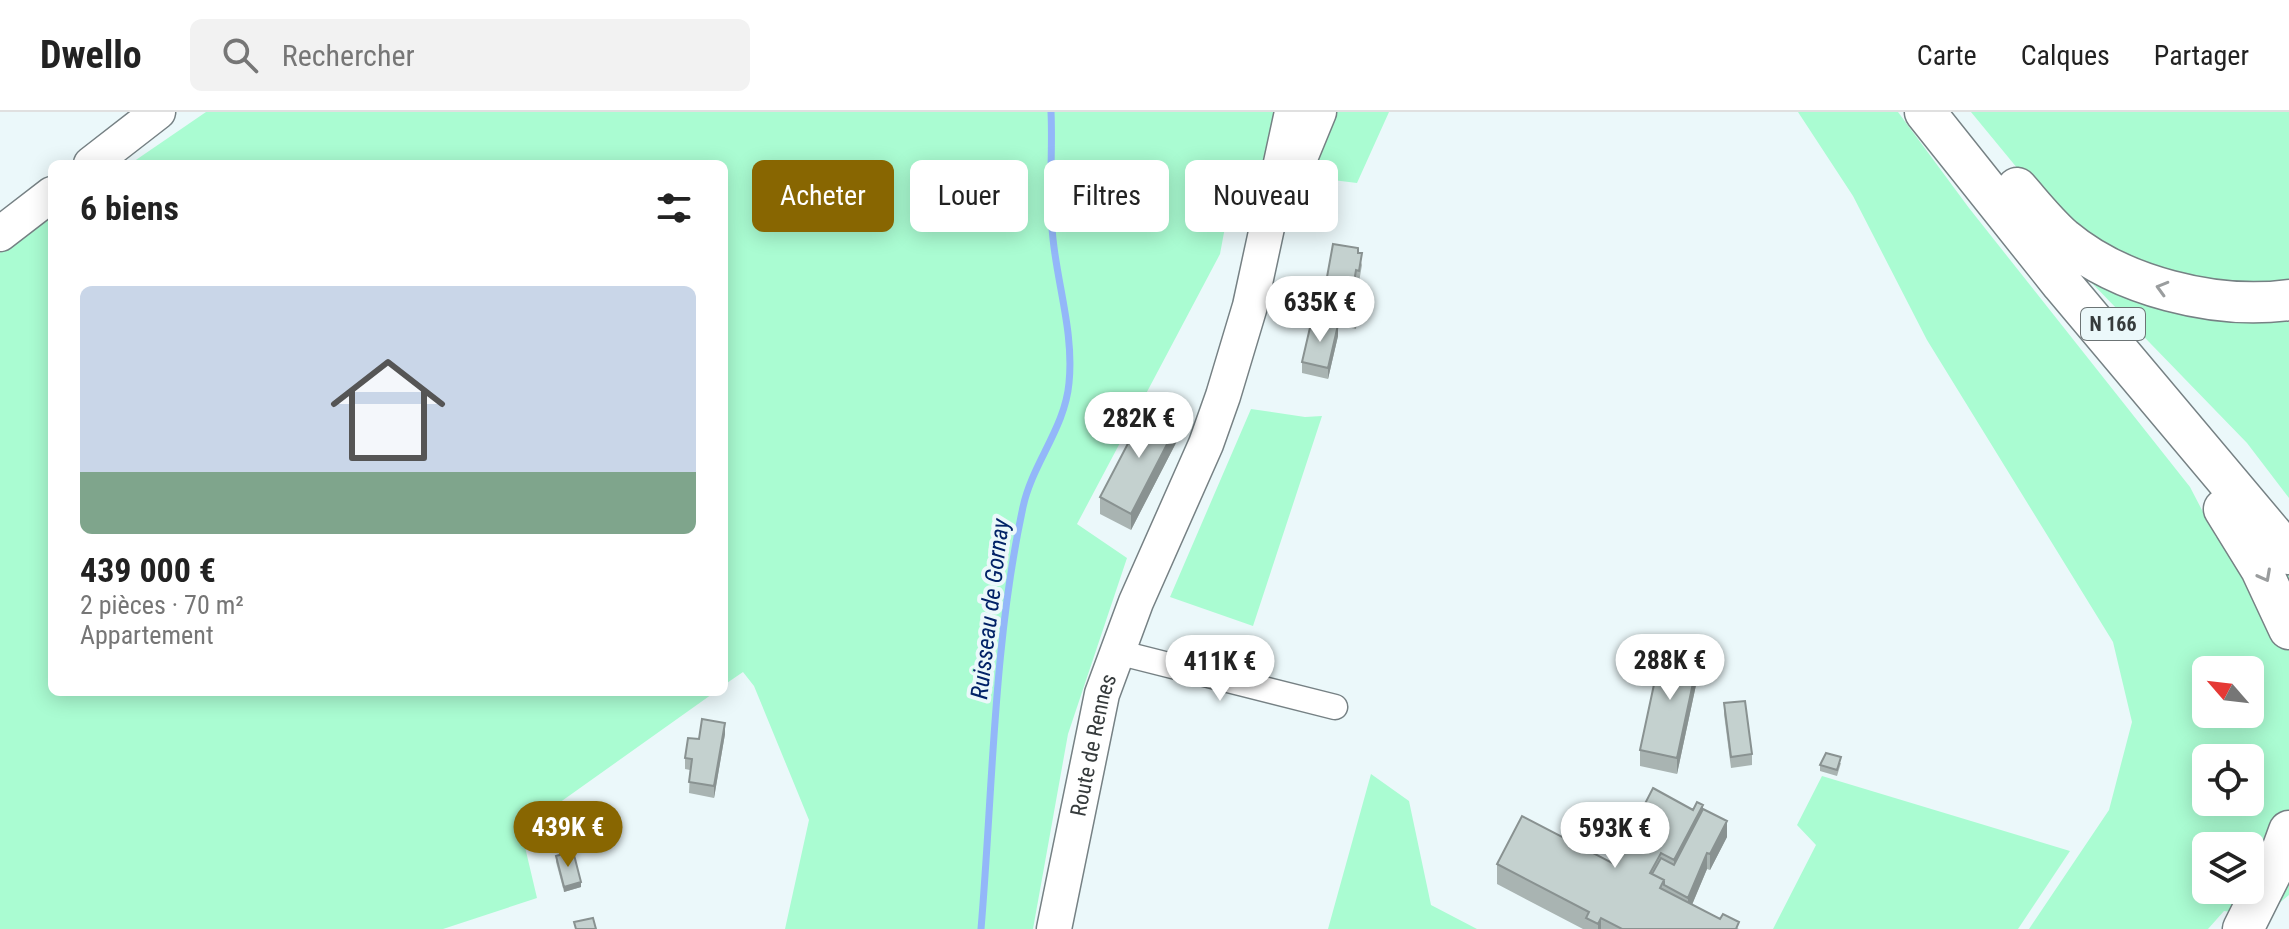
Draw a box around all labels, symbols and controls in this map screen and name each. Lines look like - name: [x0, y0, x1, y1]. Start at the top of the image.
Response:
- search box: [190, 19, 750, 91]
- text: Dwello: [40, 33, 142, 77]
- icon: search: [218, 33, 262, 77]
- text: Rechercher: [282, 38, 415, 73]
- text: Carte: [1917, 39, 1977, 72]
- text: Calques: [2021, 39, 2110, 72]
- text: Partager: [2154, 39, 2249, 72]
- chip: Acheter: [752, 160, 894, 232]
- chip: Louer: [910, 160, 1028, 232]
- chip: Filtres: [1044, 160, 1169, 232]
- chip: Nouveau: [1185, 160, 1338, 232]
- icon: filters: [652, 186, 696, 230]
- text: 6 biens: [80, 188, 179, 228]
- pin: 635K €: [1255, 276, 1385, 344]
- one-way arrow: [2156, 281, 2169, 297]
- text: 635K €: [1284, 287, 1356, 317]
- road number: N 166: [2081, 308, 2145, 340]
- icon: home: [316, 338, 460, 482]
- pin: 282K €: [1074, 392, 1204, 460]
- text: 282K €: [1103, 403, 1175, 433]
- water label: Ruisseau de Gornay: [965, 516, 1015, 701]
- text: 439 000 €: [80, 550, 216, 590]
- one-way arrow: [2255, 568, 2270, 583]
- text: 2 pièces · 70 m²: [80, 590, 244, 620]
- text: Appartement: [80, 620, 214, 650]
- pin: 288K €: [1605, 634, 1735, 702]
- pin: 411K €: [1155, 635, 1285, 703]
- text: 288K €: [1634, 645, 1706, 675]
- text: 411K €: [1184, 646, 1256, 676]
- north arrow: [2192, 656, 2264, 728]
- map controls: [2192, 656, 2264, 904]
- street label: Route de Rennes: [1065, 670, 1121, 818]
- button: locate: [2192, 744, 2264, 816]
- pin: 439K €: [503, 801, 633, 869]
- pin: 593K €: [1550, 802, 1680, 870]
- text: 439K €: [532, 812, 604, 842]
- text: 593K €: [1579, 813, 1651, 843]
- button: layers: [2192, 832, 2264, 904]

